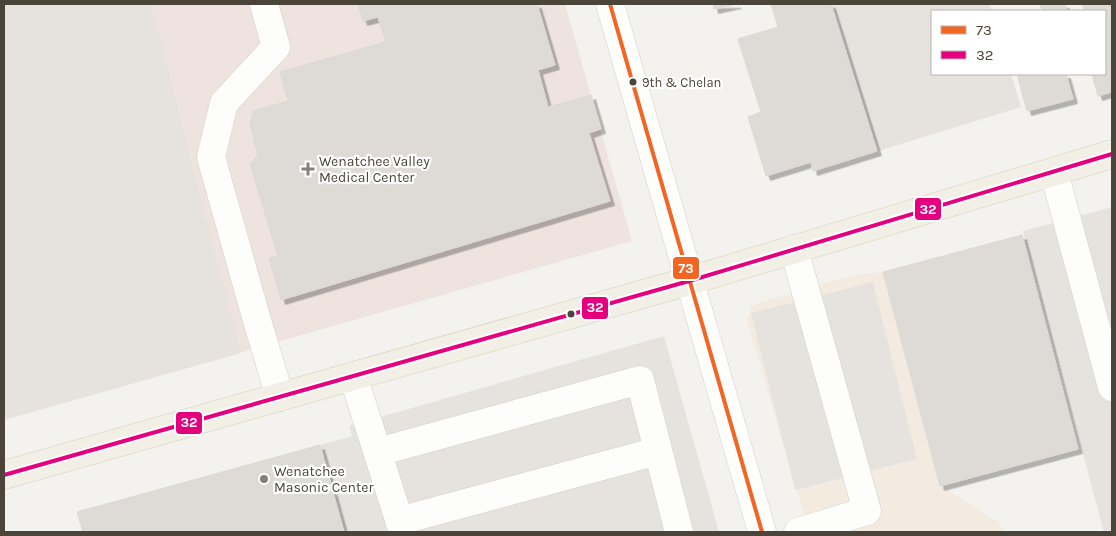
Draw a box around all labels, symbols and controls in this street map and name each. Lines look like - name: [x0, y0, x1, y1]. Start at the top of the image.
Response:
- legend: [931, 10, 1106, 75]
- text: 73: [976, 21, 992, 39]
- text: 32: [976, 46, 994, 64]
- place label: 9th & Chelan: [642, 75, 721, 90]
- marker: 9th & Chelan: [628, 77, 638, 87]
- place label: Wenatchee Valley Medical Center: [319, 153, 430, 186]
- marker: Wenatchee Valley Medical Center: [301, 162, 315, 176]
- line badge: 32: [914, 197, 942, 221]
- text: 32: [919, 201, 937, 218]
- line badge: 73: [672, 256, 700, 280]
- text: 73: [678, 260, 694, 277]
- line badge: 32: [581, 296, 609, 320]
- text: 32: [586, 299, 604, 316]
- unlabelled marker: [566, 309, 576, 319]
- line badge: 32: [175, 411, 203, 435]
- text: 32: [180, 414, 198, 431]
- place label: Wenatchee Masonic Center: [274, 463, 374, 496]
- marker: Wenatchee Masonic Center: [258, 473, 270, 485]

